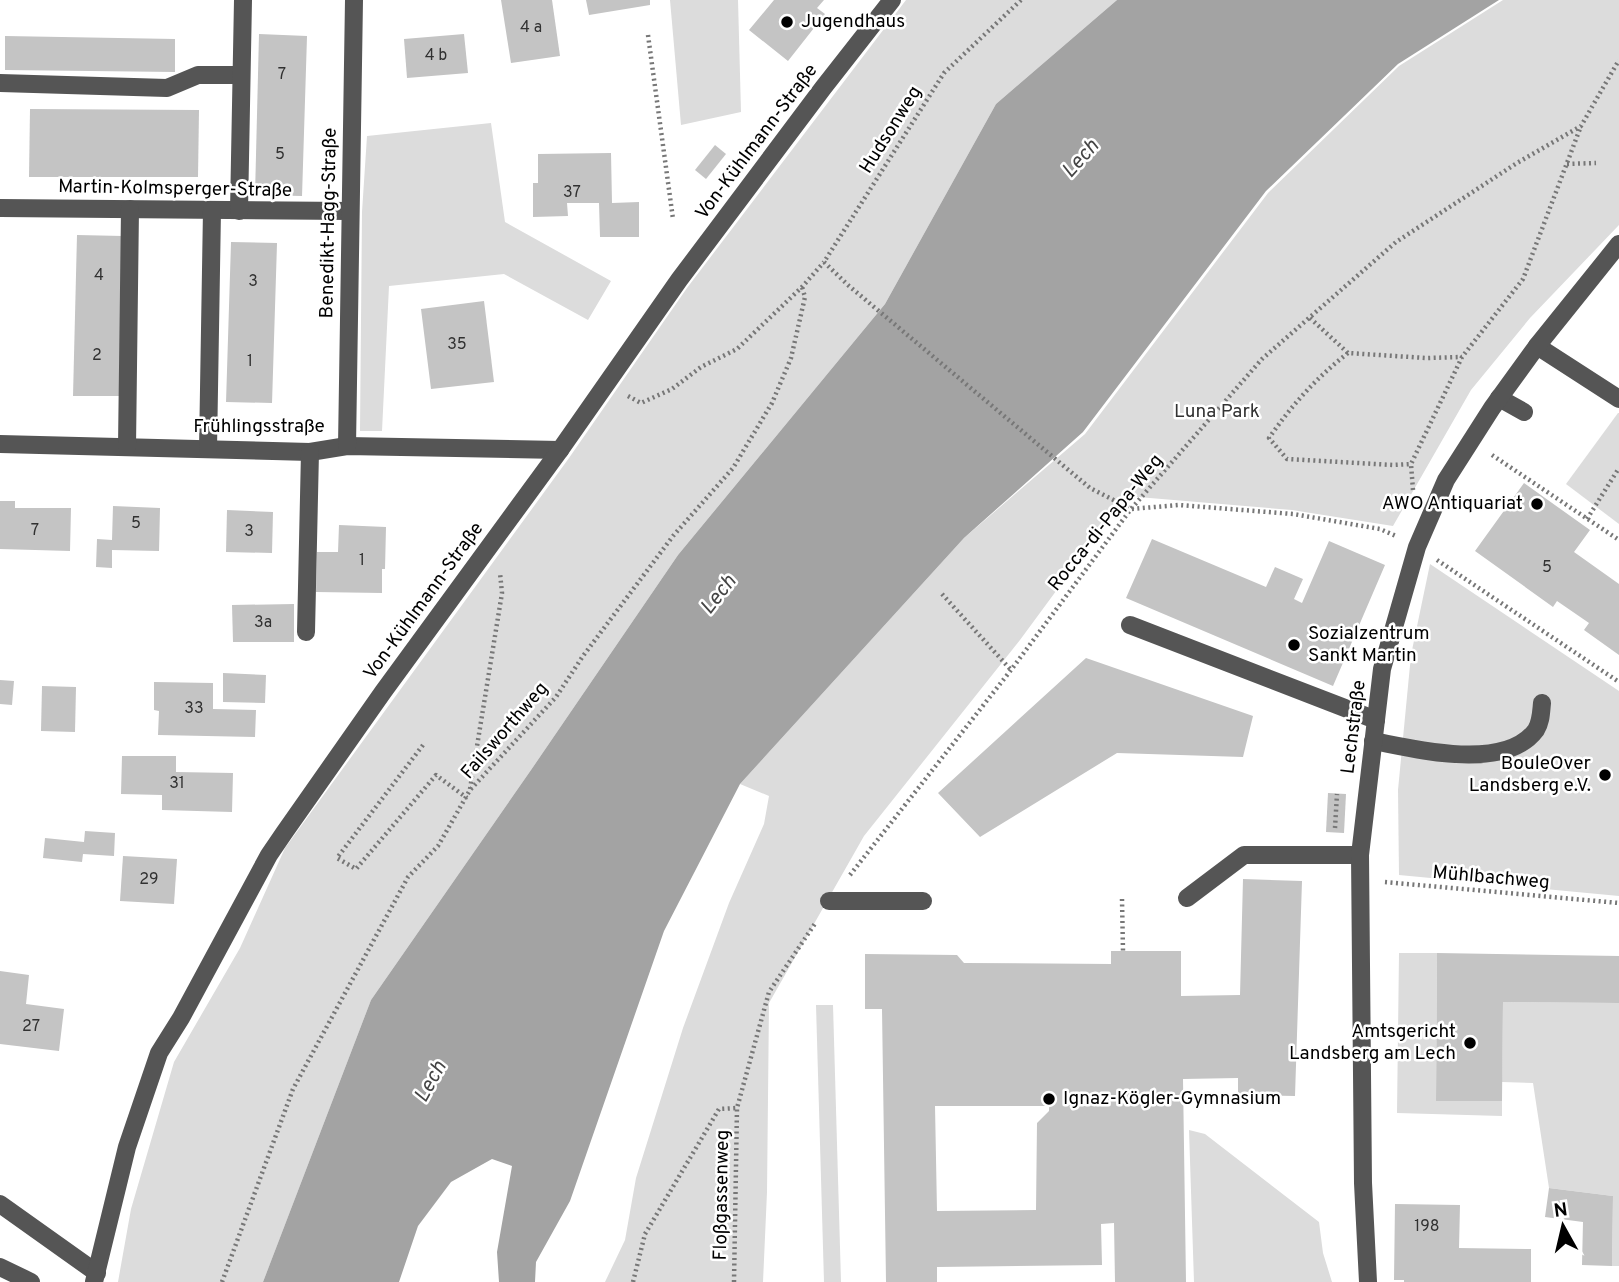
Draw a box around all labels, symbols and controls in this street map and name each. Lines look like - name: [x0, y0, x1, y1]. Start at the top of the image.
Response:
- place label: Jugendhaus: [801, 10, 905, 34]
- marker: Jugendhaus: [779, 14, 795, 30]
- house number: 4 a: [520, 18, 542, 38]
- house number: 4 b: [425, 46, 447, 66]
- street label: Von-Kühlmann-Straße: [691, 59, 823, 225]
- house number: 7: [278, 65, 286, 85]
- street label: Hudsonweg: [855, 82, 927, 178]
- street label: Benedikt-Hagg-Straße: [315, 127, 343, 319]
- water label: Lech: [1056, 133, 1106, 184]
- house number: 5: [275, 145, 285, 165]
- street label: Martin-Kolmsperger-Straße: [58, 175, 292, 203]
- house number: 37: [563, 183, 581, 203]
- house number: 4: [94, 266, 104, 286]
- house number: 3: [248, 272, 258, 292]
- house number: 35: [447, 335, 467, 355]
- house number: 2: [92, 346, 102, 366]
- house number: 1: [247, 352, 253, 372]
- park label: Luna Park: [1174, 400, 1260, 424]
- street label: Frühlingsstraße: [193, 415, 325, 439]
- street label: Rocca-di-Papa-Weg: [1043, 450, 1169, 596]
- place label: AWO Antiquariat: [1382, 492, 1523, 516]
- marker: AWO Antiquariat: [1529, 496, 1545, 512]
- house number: 5: [131, 514, 141, 534]
- street label: Von-Kühlmann-Straße: [359, 518, 489, 684]
- house number: 7: [31, 521, 39, 541]
- house number: 3: [244, 522, 254, 542]
- house number: 1: [359, 551, 365, 571]
- house number: 5: [1542, 558, 1552, 578]
- water label: Lech: [695, 569, 743, 621]
- house number: 3a: [254, 613, 272, 633]
- place label: Sozialzentrum Sankt Martin: [1308, 622, 1430, 668]
- marker: Sozialzentrum Sankt Martin: [1286, 637, 1302, 653]
- street label: Failsworthweg: [456, 677, 554, 785]
- street label: Lechstraße: [1336, 679, 1372, 775]
- house number: 33: [184, 699, 204, 719]
- place label: BouleOver Landsberg e.V.: [1469, 752, 1592, 798]
- marker: BouleOver Landsberg e.V.: [1597, 767, 1613, 783]
- house number: 31: [169, 774, 185, 794]
- street label: Mühlbachweg: [1431, 861, 1551, 895]
- house number: 29: [139, 870, 159, 890]
- house number: 27: [22, 1017, 40, 1037]
- place label: Amtsgericht Landsberg am Lech: [1289, 1020, 1456, 1066]
- marker: Amtsgericht Landsberg am Lech: [1462, 1035, 1478, 1051]
- water label: Lech: [409, 1056, 454, 1108]
- place label: Ignaz-Kögler-Gymnasium: [1063, 1087, 1281, 1111]
- marker: Ignaz-Kögler-Gymnasium: [1041, 1091, 1057, 1107]
- street label: Floßgassenweg: [709, 1129, 735, 1261]
- north arrow: [1528, 1191, 1598, 1261]
- text: N: [1552, 1198, 1569, 1224]
- house number: 198: [1414, 1217, 1440, 1237]

